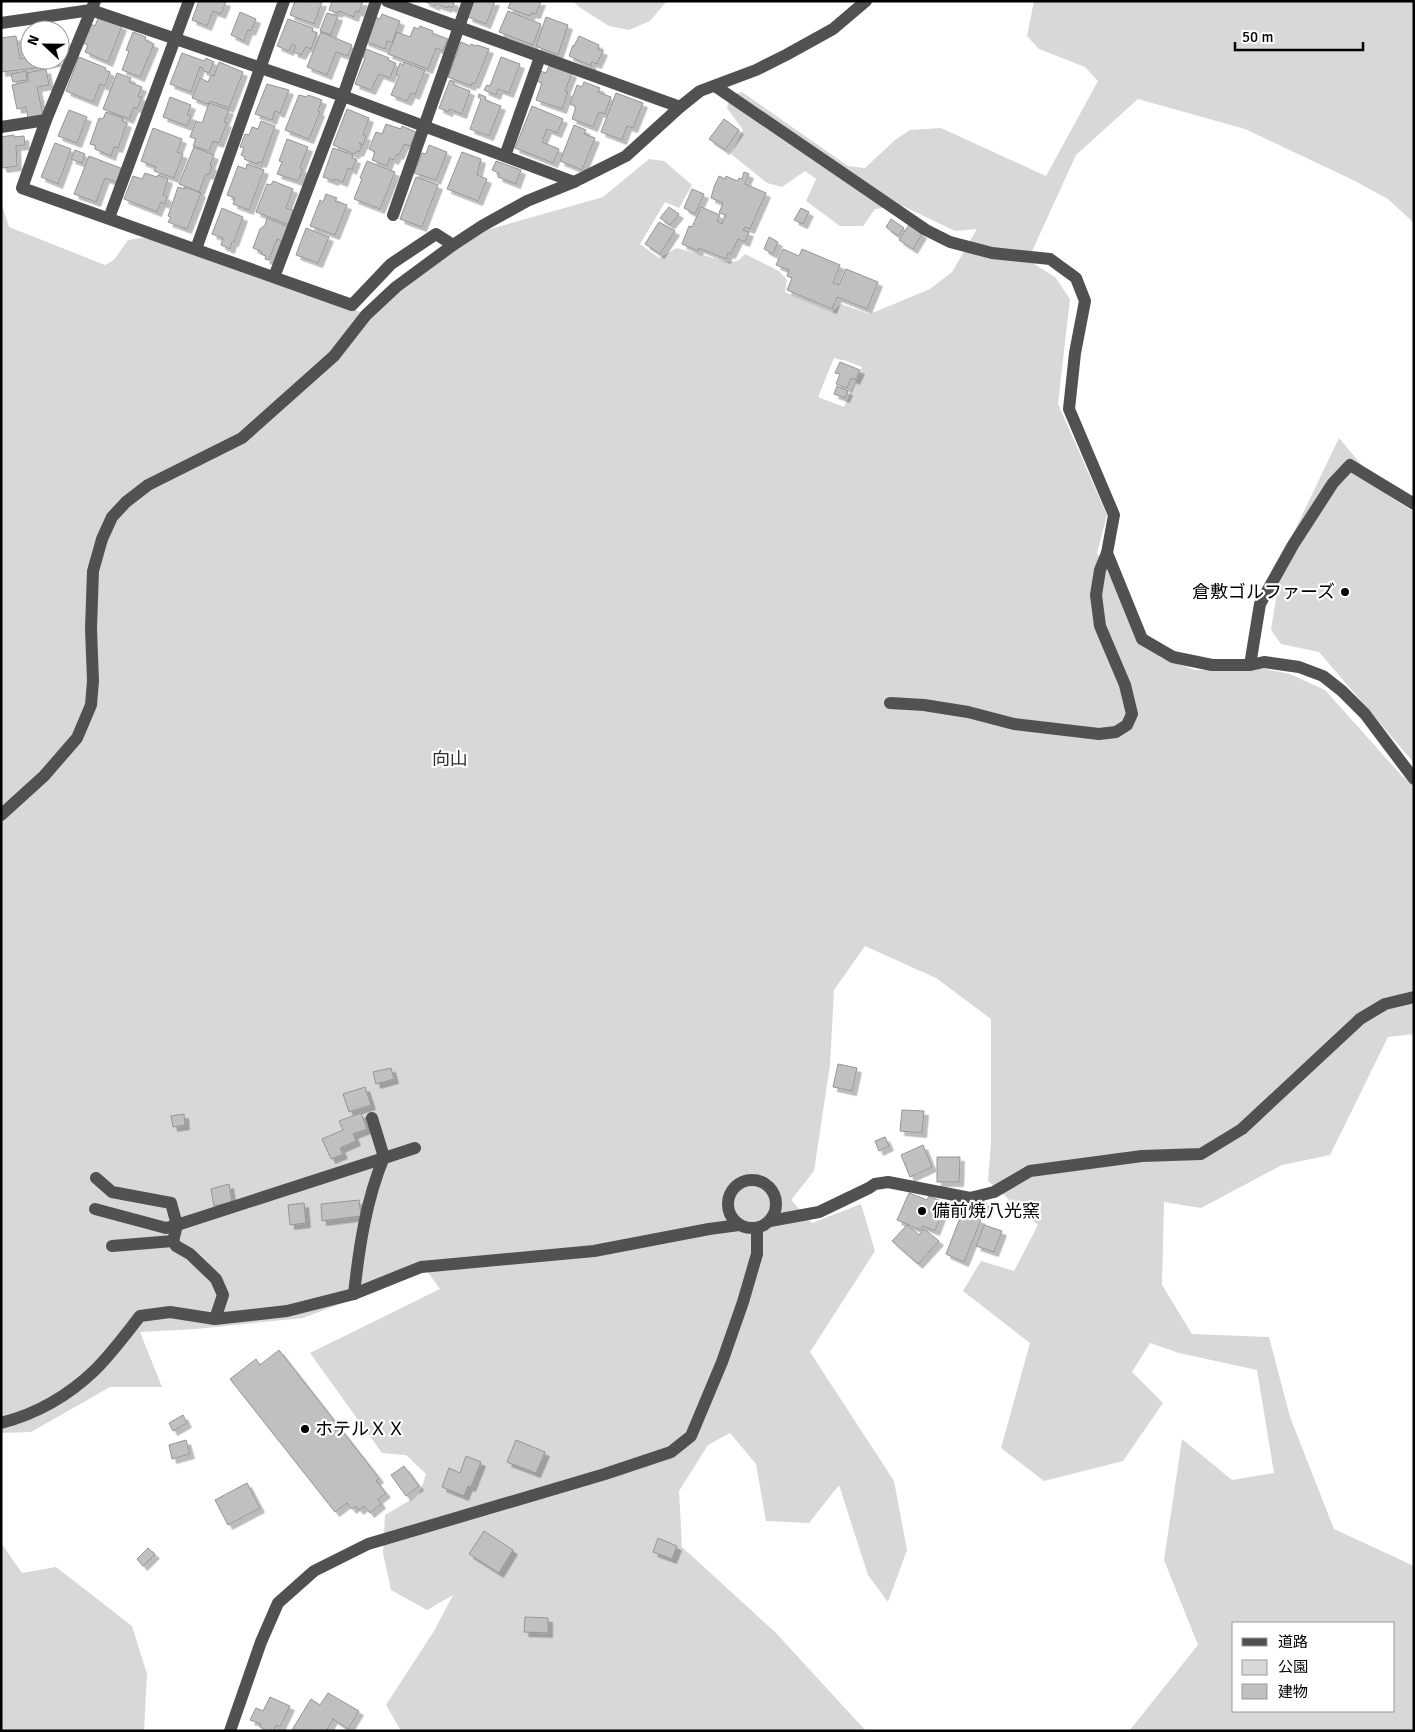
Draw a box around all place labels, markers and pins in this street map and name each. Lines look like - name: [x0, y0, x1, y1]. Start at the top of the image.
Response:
- place label: 倉敷ゴルファーズ: [1192, 581, 1335, 603]
- marker: 倉敷ゴルファーズ: [1339, 586, 1351, 598]
- place label: 備前焼八光窯: [932, 1200, 1040, 1222]
- marker: 備前焼八光窯: [916, 1205, 928, 1217]
- place label: ホテルＸＸ: [315, 1418, 405, 1440]
- marker: ホテルＸＸ: [299, 1423, 311, 1435]

